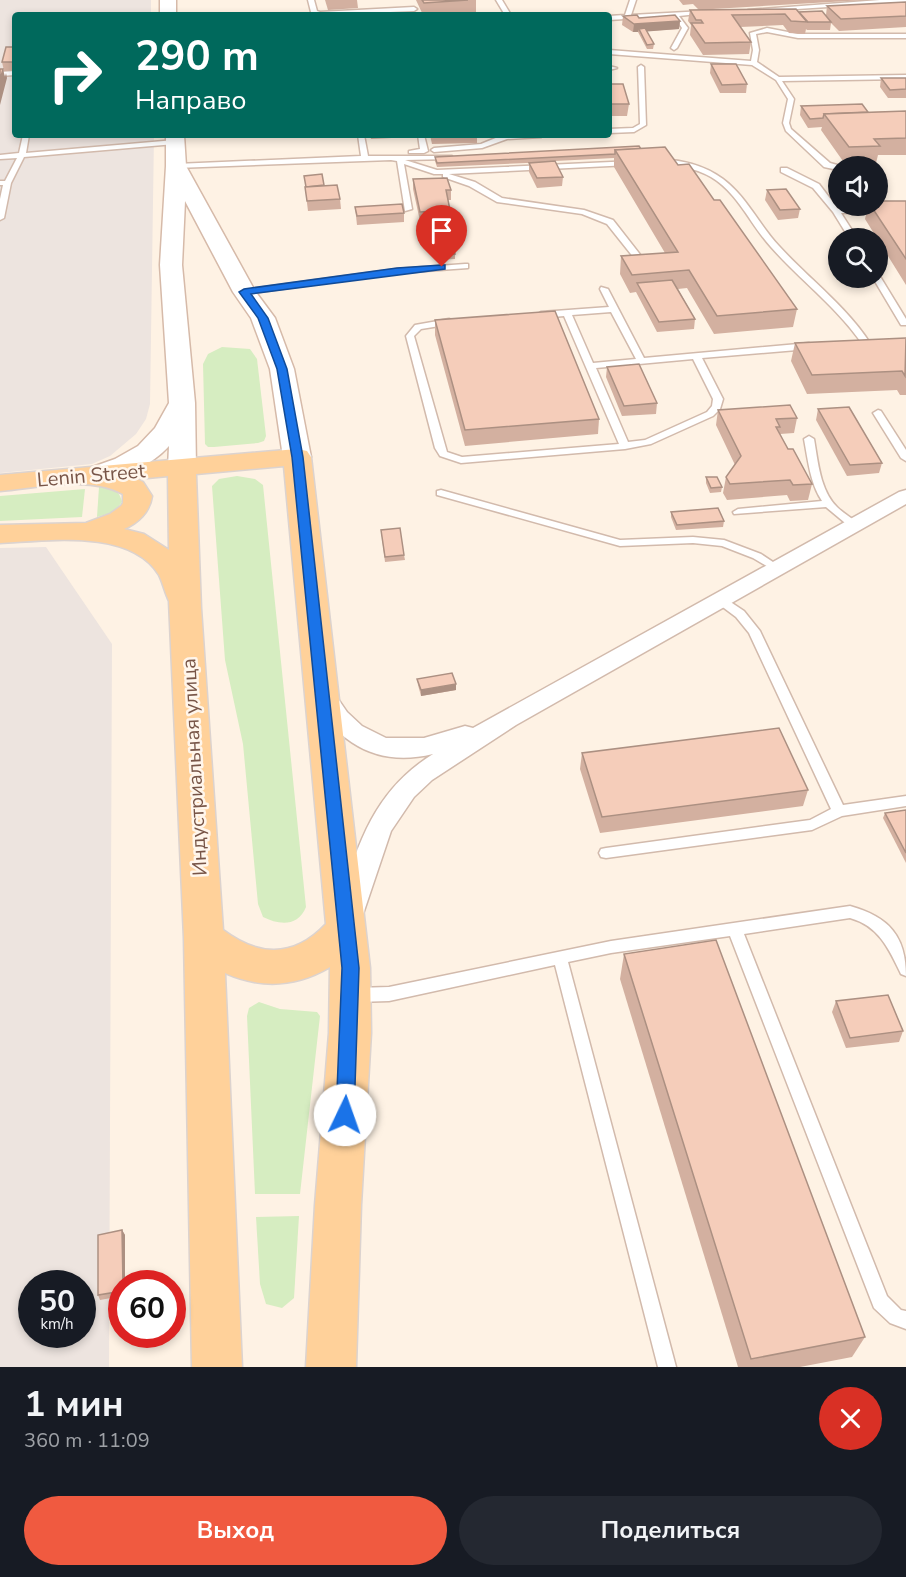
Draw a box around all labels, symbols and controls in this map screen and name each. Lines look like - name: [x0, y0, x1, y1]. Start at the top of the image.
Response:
- text: 290 m: [135, 28, 259, 85]
- icon: right: [36, 36, 114, 114]
- text: Направо: [135, 82, 246, 119]
- map controls: [828, 156, 888, 288]
- button: sound: [828, 156, 888, 216]
- pin: [416, 205, 467, 267]
- icon: arrive: [425, 214, 458, 247]
- button: search: [828, 228, 888, 288]
- street label: Lenin Street: [36, 457, 147, 494]
- street label: Индустриальная улица: [175, 657, 214, 876]
- position arrow: [313, 1083, 377, 1147]
- speed limit sign: 60: [108, 1270, 186, 1348]
- text: 50: [39, 1281, 75, 1322]
- text: km/h: [40, 1314, 74, 1334]
- text: 1 мин: [24, 1380, 124, 1429]
- button: close: [819, 1387, 882, 1450]
- text: 360 m · 11:09: [24, 1427, 150, 1454]
- button: Выход: [24, 1496, 447, 1565]
- button: Поделиться: [459, 1496, 882, 1565]

